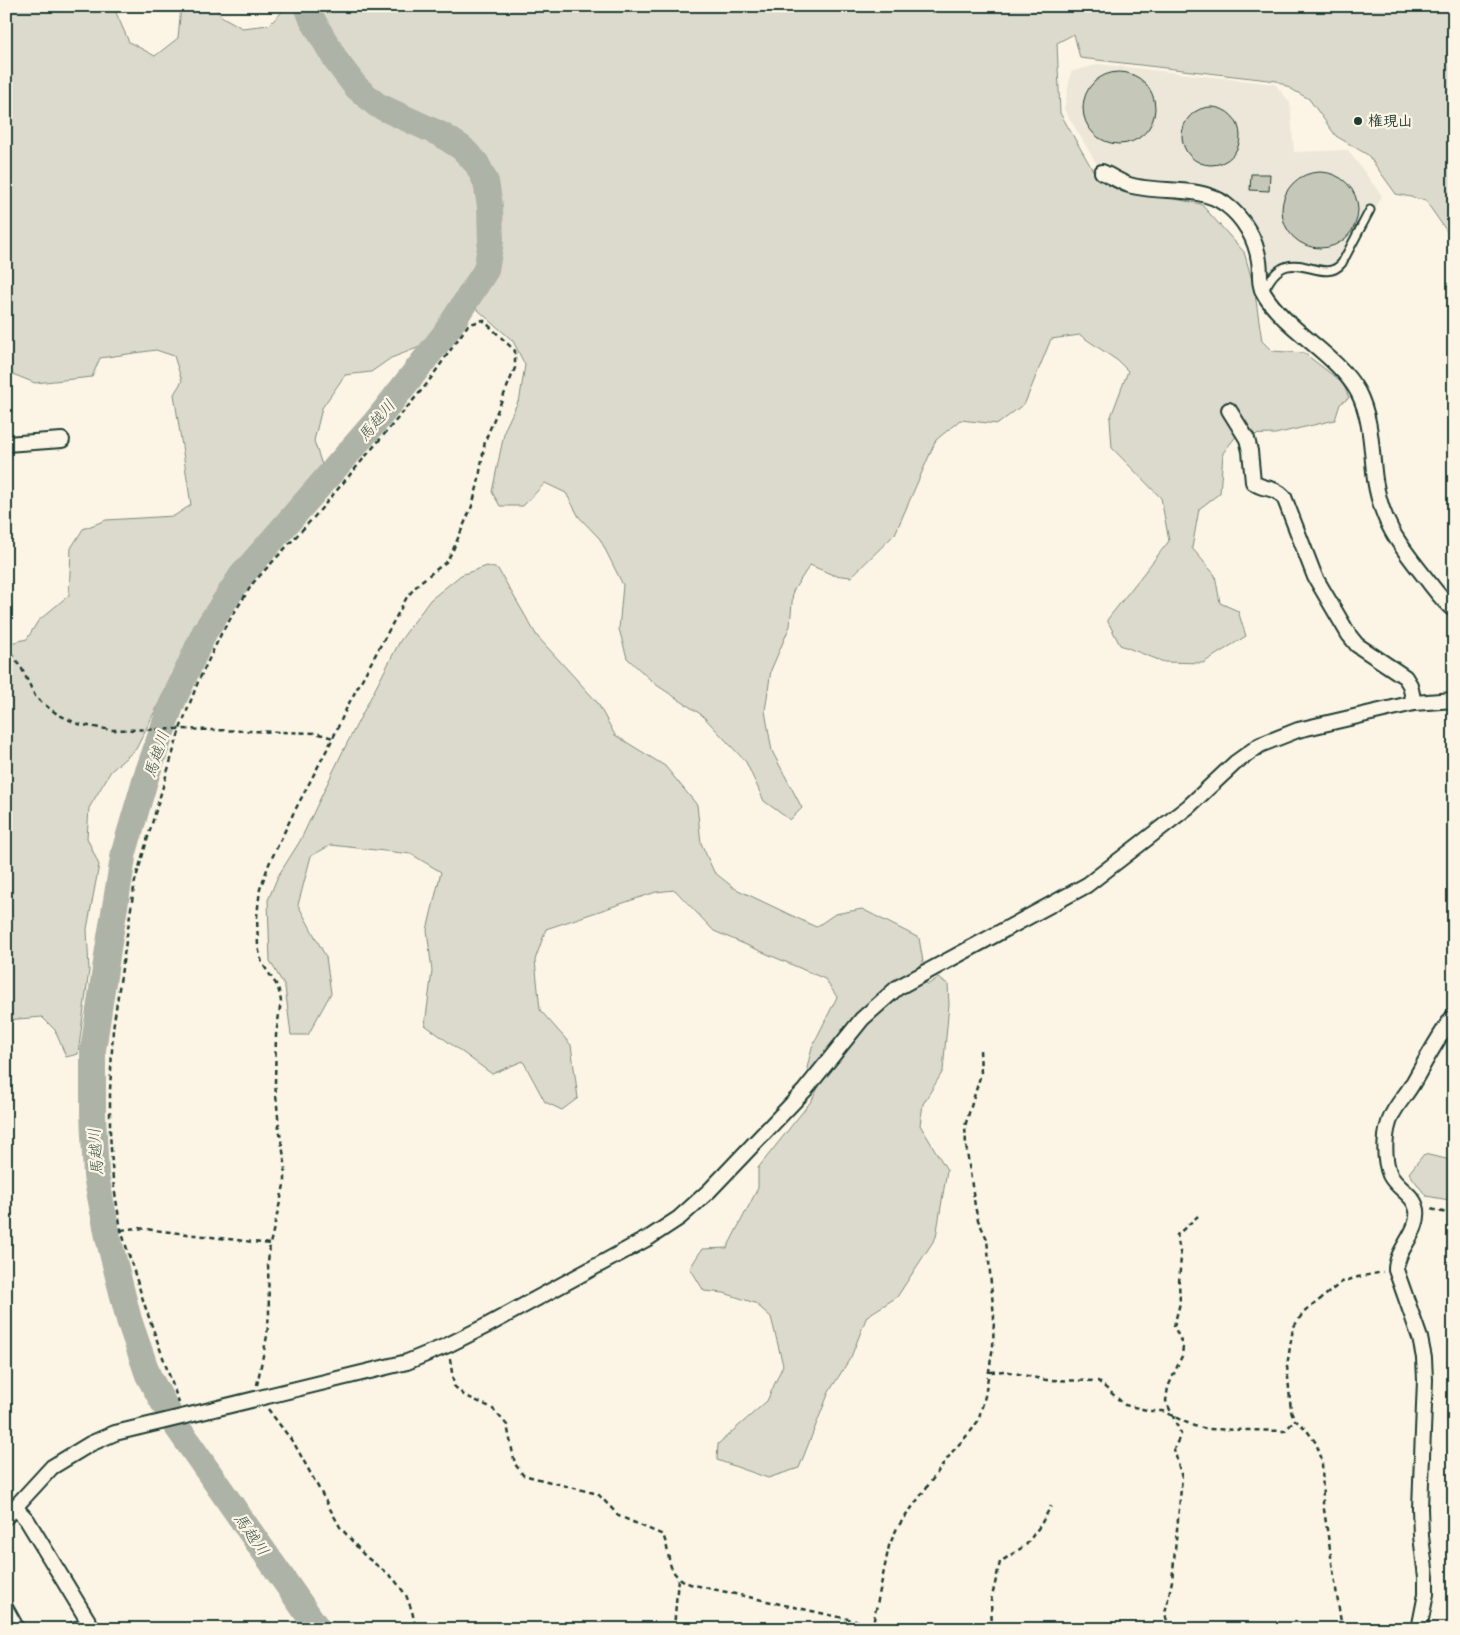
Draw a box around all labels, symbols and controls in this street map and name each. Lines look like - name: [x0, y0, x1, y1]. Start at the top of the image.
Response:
- place label: 権現山: [1368, 113, 1413, 132]
- marker: 権現山: [1352, 115, 1364, 127]
- water label: 馬越川: [355, 397, 401, 447]
- water label: 馬越川: [142, 729, 176, 781]
- water label: 馬越川: [86, 1127, 110, 1176]
- water label: 馬越川: [228, 1510, 272, 1561]

